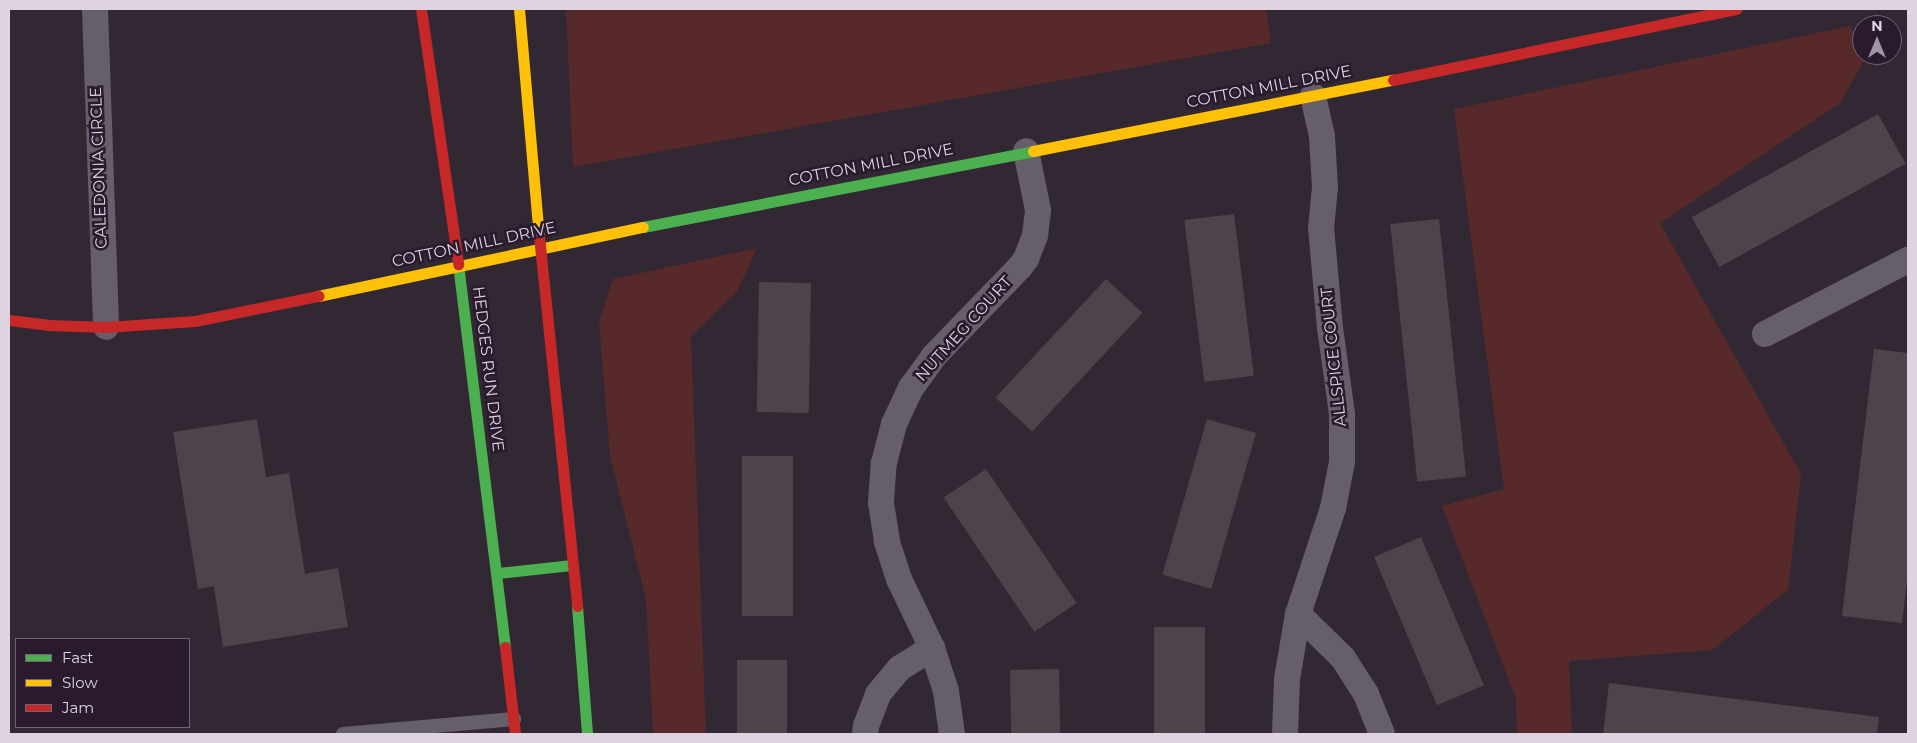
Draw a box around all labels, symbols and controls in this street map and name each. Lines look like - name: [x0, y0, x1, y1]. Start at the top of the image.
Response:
- north arrow: [1852, 15, 1902, 65]
- text: N: [1871, 17, 1883, 35]
- street label: COTTON MILL DRIVE: [1185, 62, 1353, 112]
- street label: CALEDONIA CIRCLE: [87, 87, 111, 249]
- street label: COTTON MILL DRIVE: [787, 140, 955, 190]
- street label: COTTON MILL DRIVE: [390, 218, 558, 272]
- street label: NUTMEG COURT: [912, 273, 1016, 385]
- street label: HEDGES RUN DRIVE: [468, 285, 508, 453]
- street label: ALLSPICE COURT: [1317, 286, 1351, 428]
- legend: [15, 638, 190, 728]
- text: Fast: [62, 648, 93, 667]
- text: Slow: [62, 673, 98, 692]
- text: Jam: [62, 698, 94, 717]

